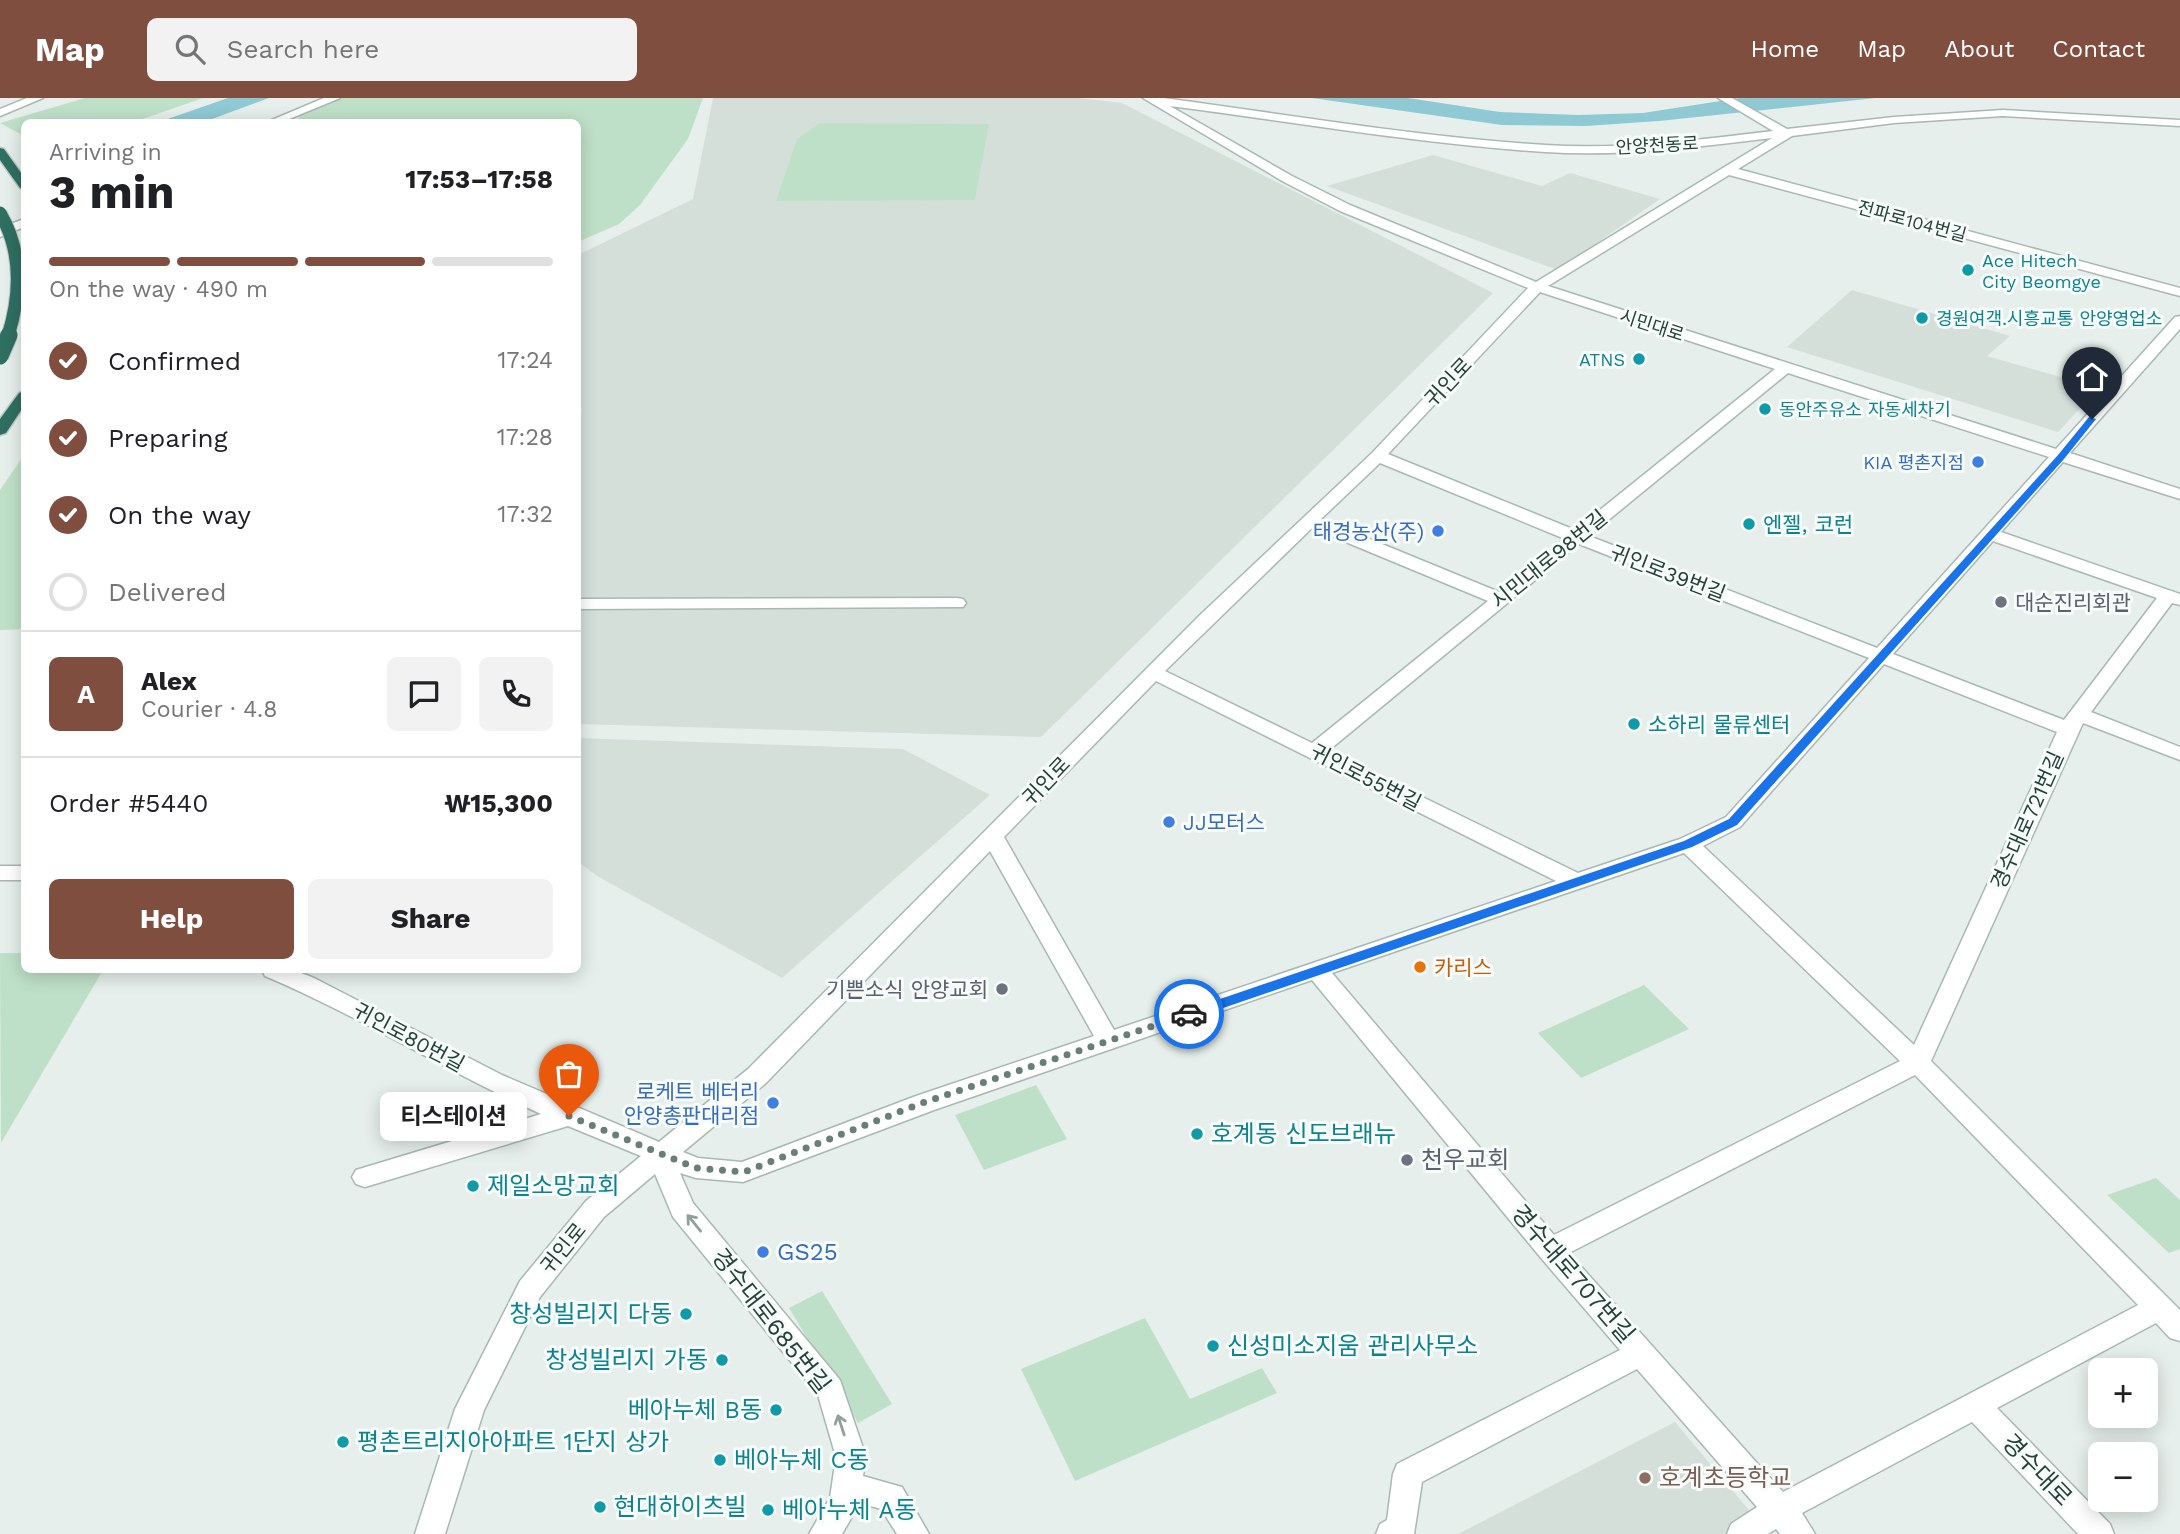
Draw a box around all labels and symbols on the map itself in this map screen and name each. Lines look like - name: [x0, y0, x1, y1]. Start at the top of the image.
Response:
- street label: 안양천동로: [1615, 132, 1699, 158]
- street label: 전파로104번길: [1855, 196, 1969, 246]
- place label: Ace Hitech City Beomgye: [1982, 250, 2101, 292]
- marker: Ace Hitech City Beomgye: [1960, 262, 1976, 278]
- street label: 시민대로: [1617, 305, 1687, 345]
- place label: 경원여객.시흥교통 안양영업소: [1936, 308, 2162, 329]
- marker: 경원여객.시흥교통 안양영업소: [1914, 310, 1930, 326]
- pin: [2062, 347, 2122, 419]
- place label: ATNS: [1579, 349, 1625, 370]
- marker: ATNS: [1631, 351, 1647, 367]
- street label: 귀인로: [1419, 352, 1477, 412]
- place label: 동안주유소 자동세차기: [1779, 399, 1951, 420]
- marker: 동안주유소 자동세차기: [1757, 401, 1773, 417]
- place label: KIA 평촌지점: [1863, 452, 1964, 473]
- marker: KIA 평촌지점: [1970, 454, 1986, 470]
- street label: 시민대로98번길: [1486, 505, 1612, 613]
- place label: 엔젤, 코런: [1763, 512, 1853, 537]
- marker: 엔젤, 코런: [1741, 516, 1757, 532]
- place label: 태경농산(주): [1313, 519, 1424, 544]
- marker: 태경농산(주): [1430, 523, 1446, 539]
- street label: 귀인로39번길: [1607, 540, 1729, 606]
- place label: 대순진리회관: [2015, 590, 2131, 615]
- marker: 대순진리회관: [1993, 594, 2009, 610]
- place label: 소하리 물류센터: [1648, 712, 1790, 737]
- marker: 소하리 물류센터: [1626, 716, 1642, 732]
- street label: 귀인로55번길: [1306, 738, 1426, 816]
- street label: 경수대로721번길: [1985, 747, 2069, 893]
- street label: 귀인로: [1017, 751, 1075, 811]
- place label: JJ모터스: [1183, 810, 1265, 835]
- marker: JJ모터스: [1161, 814, 1177, 830]
- place label: 카리스: [1434, 955, 1492, 980]
- marker: 카리스: [1412, 959, 1428, 975]
- place label: 기쁜소식 안양교회: [826, 977, 988, 1002]
- courier: [1154, 979, 1224, 1049]
- marker: 기쁜소식 안양교회: [994, 981, 1010, 997]
- street label: 귀인로80번길: [349, 997, 469, 1077]
- pin: [539, 1044, 599, 1116]
- place label: 로케트 베터리 안양총판대리점: [624, 1079, 759, 1128]
- callout: 티스테이션: [380, 1091, 527, 1140]
- marker: 로케트 베터리 안양총판대리점: [765, 1095, 781, 1111]
- place label: 호계동 신도브래뉴: [1211, 1120, 1396, 1148]
- marker: 호계동 신도브래뉴: [1189, 1126, 1205, 1142]
- place label: 천우교회: [1421, 1146, 1509, 1174]
- marker: 천우교회: [1399, 1152, 1415, 1168]
- place label: 제일소망교회: [487, 1172, 619, 1200]
- marker: 제일소망교회: [465, 1178, 481, 1194]
- street label: 경수대로707번길: [1506, 1199, 1640, 1349]
- one-way arrow: [686, 1215, 702, 1233]
- street label: 귀인로: [535, 1218, 591, 1278]
- place label: GS25: [777, 1238, 838, 1266]
- street label: 경수대로685번길: [706, 1243, 836, 1399]
- marker: GS25: [755, 1244, 771, 1260]
- place label: 창성빌리지 다동: [509, 1300, 672, 1328]
- marker: 창성빌리지 다동: [678, 1306, 694, 1322]
- place label: 신성미소지움 관리사무소: [1227, 1332, 1478, 1360]
- marker: 신성미소지움 관리사무소: [1205, 1338, 1221, 1354]
- place label: 창성빌리지 가동: [545, 1346, 708, 1374]
- marker: 창성빌리지 가동: [714, 1352, 730, 1368]
- place label: 베아누체 B동: [628, 1396, 762, 1424]
- marker: 베아누체 B동: [768, 1402, 784, 1418]
- one-way arrow: [834, 1414, 847, 1436]
- place label: 평촌트리지아아파트 1단지 상가: [357, 1428, 669, 1456]
- street label: 경수대로: [1996, 1429, 2078, 1511]
- marker: 평촌트리지아아파트 1단지 상가: [335, 1434, 351, 1450]
- place label: 베아누체 C동: [734, 1446, 869, 1474]
- marker: 베아누체 C동: [712, 1452, 728, 1468]
- place label: 호계초등학교: [1659, 1464, 1791, 1492]
- marker: 호계초등학교: [1637, 1470, 1653, 1486]
- place label: 현대하이츠빌: [614, 1493, 746, 1521]
- place label: 베아누체 A동: [782, 1496, 916, 1524]
- marker: 현대하이츠빌: [592, 1499, 608, 1515]
- marker: 베아누체 A동: [760, 1502, 776, 1518]

